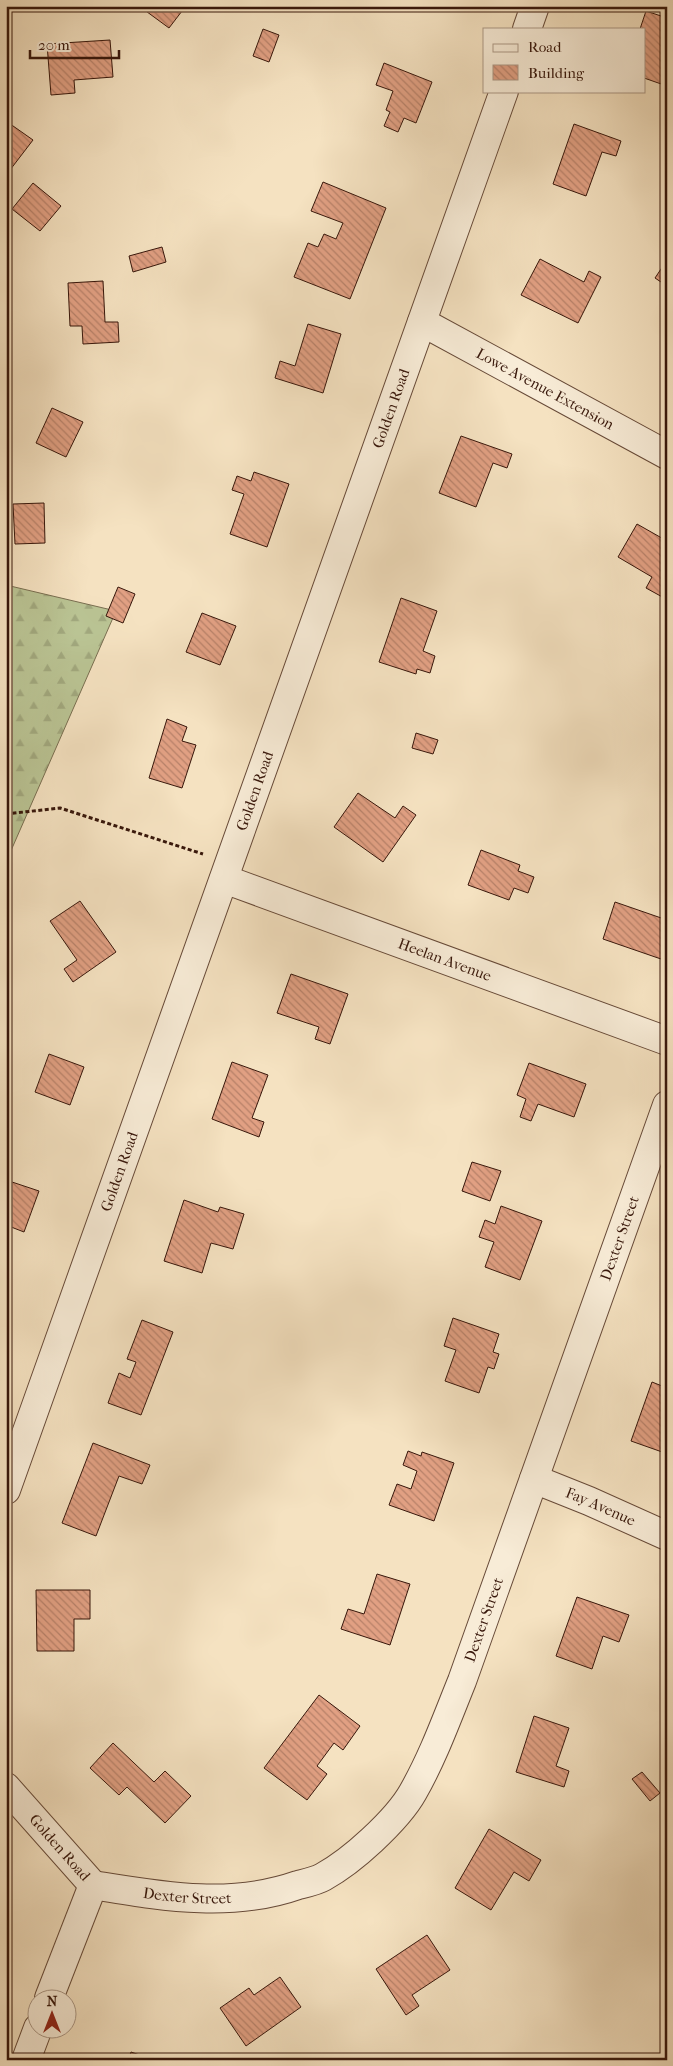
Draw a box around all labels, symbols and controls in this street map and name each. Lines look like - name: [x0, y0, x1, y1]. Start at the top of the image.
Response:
- scale bar: [30, 28, 119, 60]
- legend: [483, 28, 646, 92]
- text: 20 m: [38, 36, 70, 54]
- text: Road: [528, 38, 562, 56]
- text: Building: [528, 64, 585, 82]
- street label: Lowe Avenue Extension: [473, 344, 617, 434]
- street label: Golden Road: [369, 366, 414, 451]
- street label: Golden Road: [232, 748, 278, 833]
- street label: Heelan Avenue: [396, 934, 494, 985]
- street label: Golden Road: [97, 1129, 142, 1214]
- street label: Dexter Street: [596, 1193, 643, 1283]
- street label: Fay Avenue: [563, 1484, 639, 1530]
- street label: Dexter Street: [460, 1574, 507, 1665]
- street label: Golden Road: [25, 1811, 95, 1885]
- street label: Dexter Street: [142, 1884, 232, 1908]
- north arrow: [28, 1988, 78, 2038]
- text: N: [47, 1993, 58, 2010]

